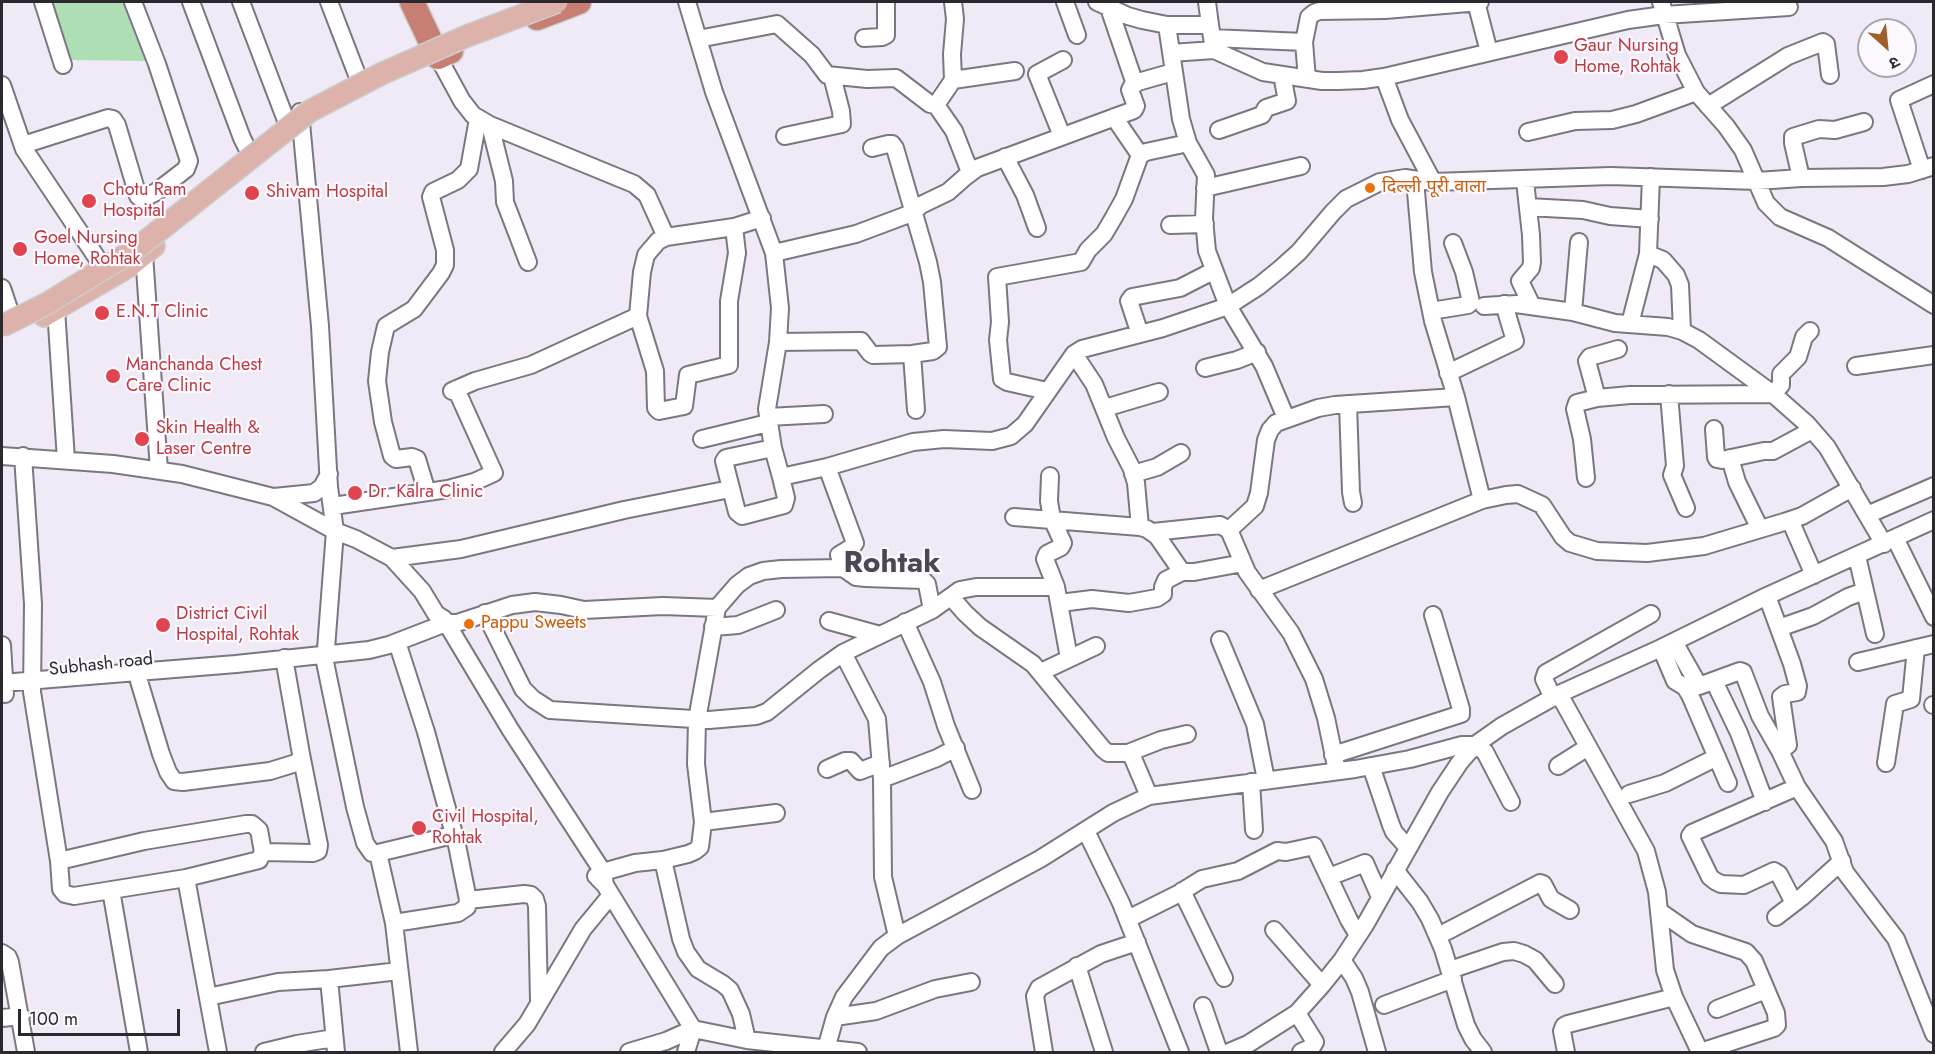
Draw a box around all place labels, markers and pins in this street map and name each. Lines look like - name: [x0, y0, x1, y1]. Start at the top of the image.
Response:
- place label: Gaur Nursing Home, Rohtak: [1574, 36, 1680, 78]
- marker: Gaur Nursing Home, Rohtak: [1552, 48, 1570, 66]
- place label: दिल्ली पूरी वाला: [1382, 177, 1486, 199]
- place label: Chotu Ram Hospital: [103, 180, 187, 222]
- marker: दिल्ली पूरी वाला: [1363, 181, 1377, 195]
- place label: Shivam Hospital: [266, 182, 388, 204]
- marker: Shivam Hospital: [243, 184, 261, 202]
- marker: Chotu Ram Hospital: [80, 192, 98, 210]
- place label: Goel Nursing Home, Rohtak: [34, 228, 140, 270]
- marker: Goel Nursing Home, Rohtak: [11, 240, 29, 258]
- place label: E.N.T Clinic: [116, 302, 208, 324]
- marker: E.N.T Clinic: [93, 304, 111, 322]
- place label: Manchanda Chest Care Clinic: [126, 355, 262, 398]
- marker: Manchanda Chest Care Clinic: [104, 367, 122, 385]
- place label: Skin Health & Laser Centre: [156, 418, 260, 460]
- marker: Skin Health & Laser Centre: [133, 430, 151, 448]
- place label: Dr. Kalra Clinic: [368, 482, 483, 504]
- marker: Dr. Kalra Clinic: [346, 484, 364, 502]
- place label: District Civil Hospital, Rohtak: [176, 604, 299, 646]
- place label: Pappu Sweets: [481, 613, 586, 635]
- marker: District Civil Hospital, Rohtak: [154, 616, 172, 634]
- marker: Pappu Sweets: [462, 617, 476, 631]
- place label: Civil Hospital, Rohtak: [432, 807, 539, 850]
- marker: Civil Hospital, Rohtak: [410, 819, 428, 837]

